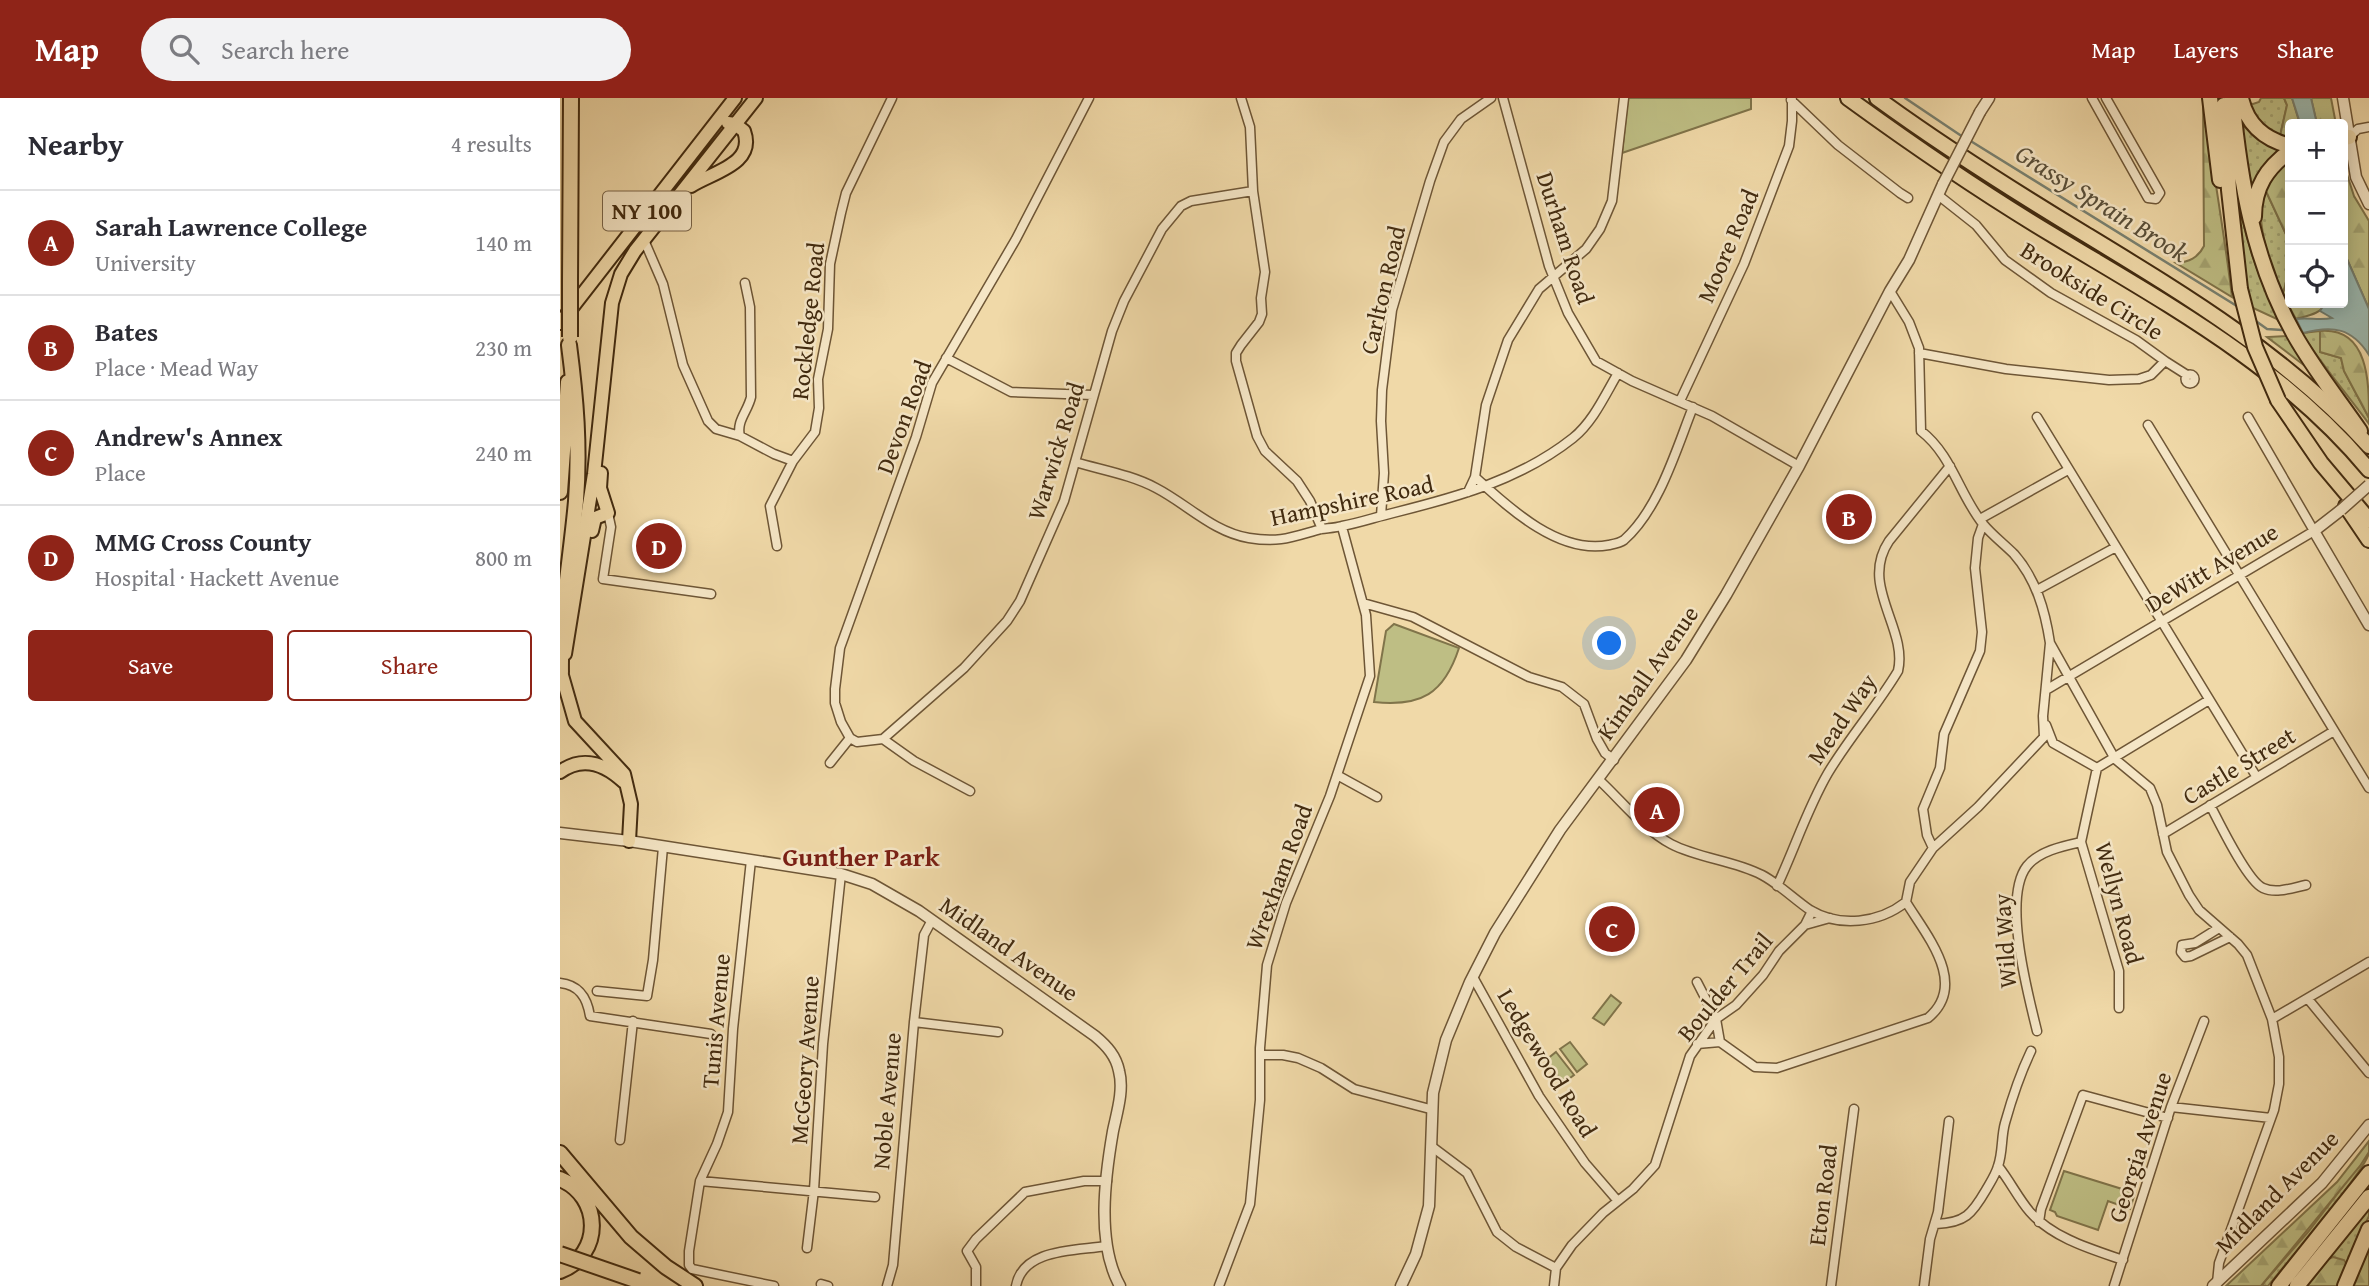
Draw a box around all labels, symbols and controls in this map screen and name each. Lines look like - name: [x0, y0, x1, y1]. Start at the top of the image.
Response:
- search box: [141, 18, 631, 81]
- text: Map: [35, 25, 99, 73]
- icon: search: [165, 30, 203, 68]
- text: Search here: [221, 30, 349, 69]
- text: Map: [2092, 32, 2135, 67]
- text: Layers: [2173, 32, 2239, 67]
- text: Share: [2277, 32, 2334, 67]
- map controls: [2285, 119, 2348, 308]
- button: +: [2285, 119, 2348, 182]
- text: Nearby: [28, 122, 124, 166]
- text: 4 results: [451, 127, 532, 160]
- water label: Grassy Sprain Brook: [2008, 134, 2196, 272]
- street label: Durham Road: [1528, 167, 1603, 309]
- button: −: [2285, 182, 2348, 245]
- street label: Moore Road: [1688, 183, 1767, 308]
- road number: NY 100: [603, 192, 691, 230]
- text: Sarah Lawrence College: [95, 207, 367, 246]
- street label: Carlton Road: [1351, 222, 1414, 358]
- text: A: [44, 226, 58, 259]
- text: 140 m: [475, 226, 532, 259]
- street label: Brookside Circle: [2014, 233, 2171, 349]
- street label: Rockledge Road: [782, 240, 833, 401]
- button: locate: [2285, 245, 2348, 308]
- text: University: [95, 246, 196, 279]
- text: Bates: [95, 312, 158, 351]
- text: B: [44, 331, 58, 364]
- text: 230 m: [475, 331, 532, 364]
- text: Place · Mead Way: [95, 351, 258, 384]
- street label: Devon Road: [867, 355, 940, 479]
- street label: Warwick Road: [1018, 377, 1093, 524]
- text: Andrew's Annex: [95, 417, 283, 456]
- text: C: [44, 436, 58, 469]
- text: 240 m: [475, 436, 532, 469]
- text: Place: [95, 456, 146, 489]
- street label: Hampshire Road: [1267, 466, 1437, 535]
- pin: B: [1826, 491, 1872, 543]
- street label: DeWitt Avenue: [2139, 514, 2285, 621]
- pin: D: [636, 520, 682, 572]
- text: MMG Cross County: [95, 522, 311, 561]
- text: D: [44, 541, 58, 574]
- text: 800 m: [475, 541, 532, 574]
- text: Hospital · Hackett Avenue: [95, 561, 339, 594]
- street label: Kimball Avenue: [1588, 598, 1707, 747]
- your location: [1592, 626, 1626, 660]
- button: Save: [28, 630, 273, 701]
- button: Share: [287, 630, 532, 701]
- street label: Mead Way: [1798, 666, 1885, 771]
- street label: Castle Street: [2176, 718, 2302, 813]
- pin: A: [1634, 784, 1680, 836]
- street label: Wrexham Road: [1236, 799, 1321, 955]
- district label: Gunther Park: [783, 837, 940, 876]
- street label: Wellyn Road: [2086, 838, 2153, 968]
- street label: Midland Avenue: [933, 888, 1086, 1010]
- street label: Wild Way: [1984, 893, 2025, 990]
- pin: C: [1589, 903, 1635, 955]
- street label: Boulder Trail: [1669, 924, 1781, 1049]
- street label: Tunis Avenue: [692, 952, 739, 1090]
- street label: McGeory Avenue: [781, 975, 828, 1145]
- street label: Ledgewood Road: [1489, 982, 1606, 1144]
- street label: Noble Avenue: [863, 1031, 910, 1171]
- street label: Georgia Avenue: [2099, 1067, 2180, 1227]
- street label: Midland Avenue: [2207, 1122, 2347, 1262]
- street label: Eton Road: [1799, 1142, 1846, 1248]

